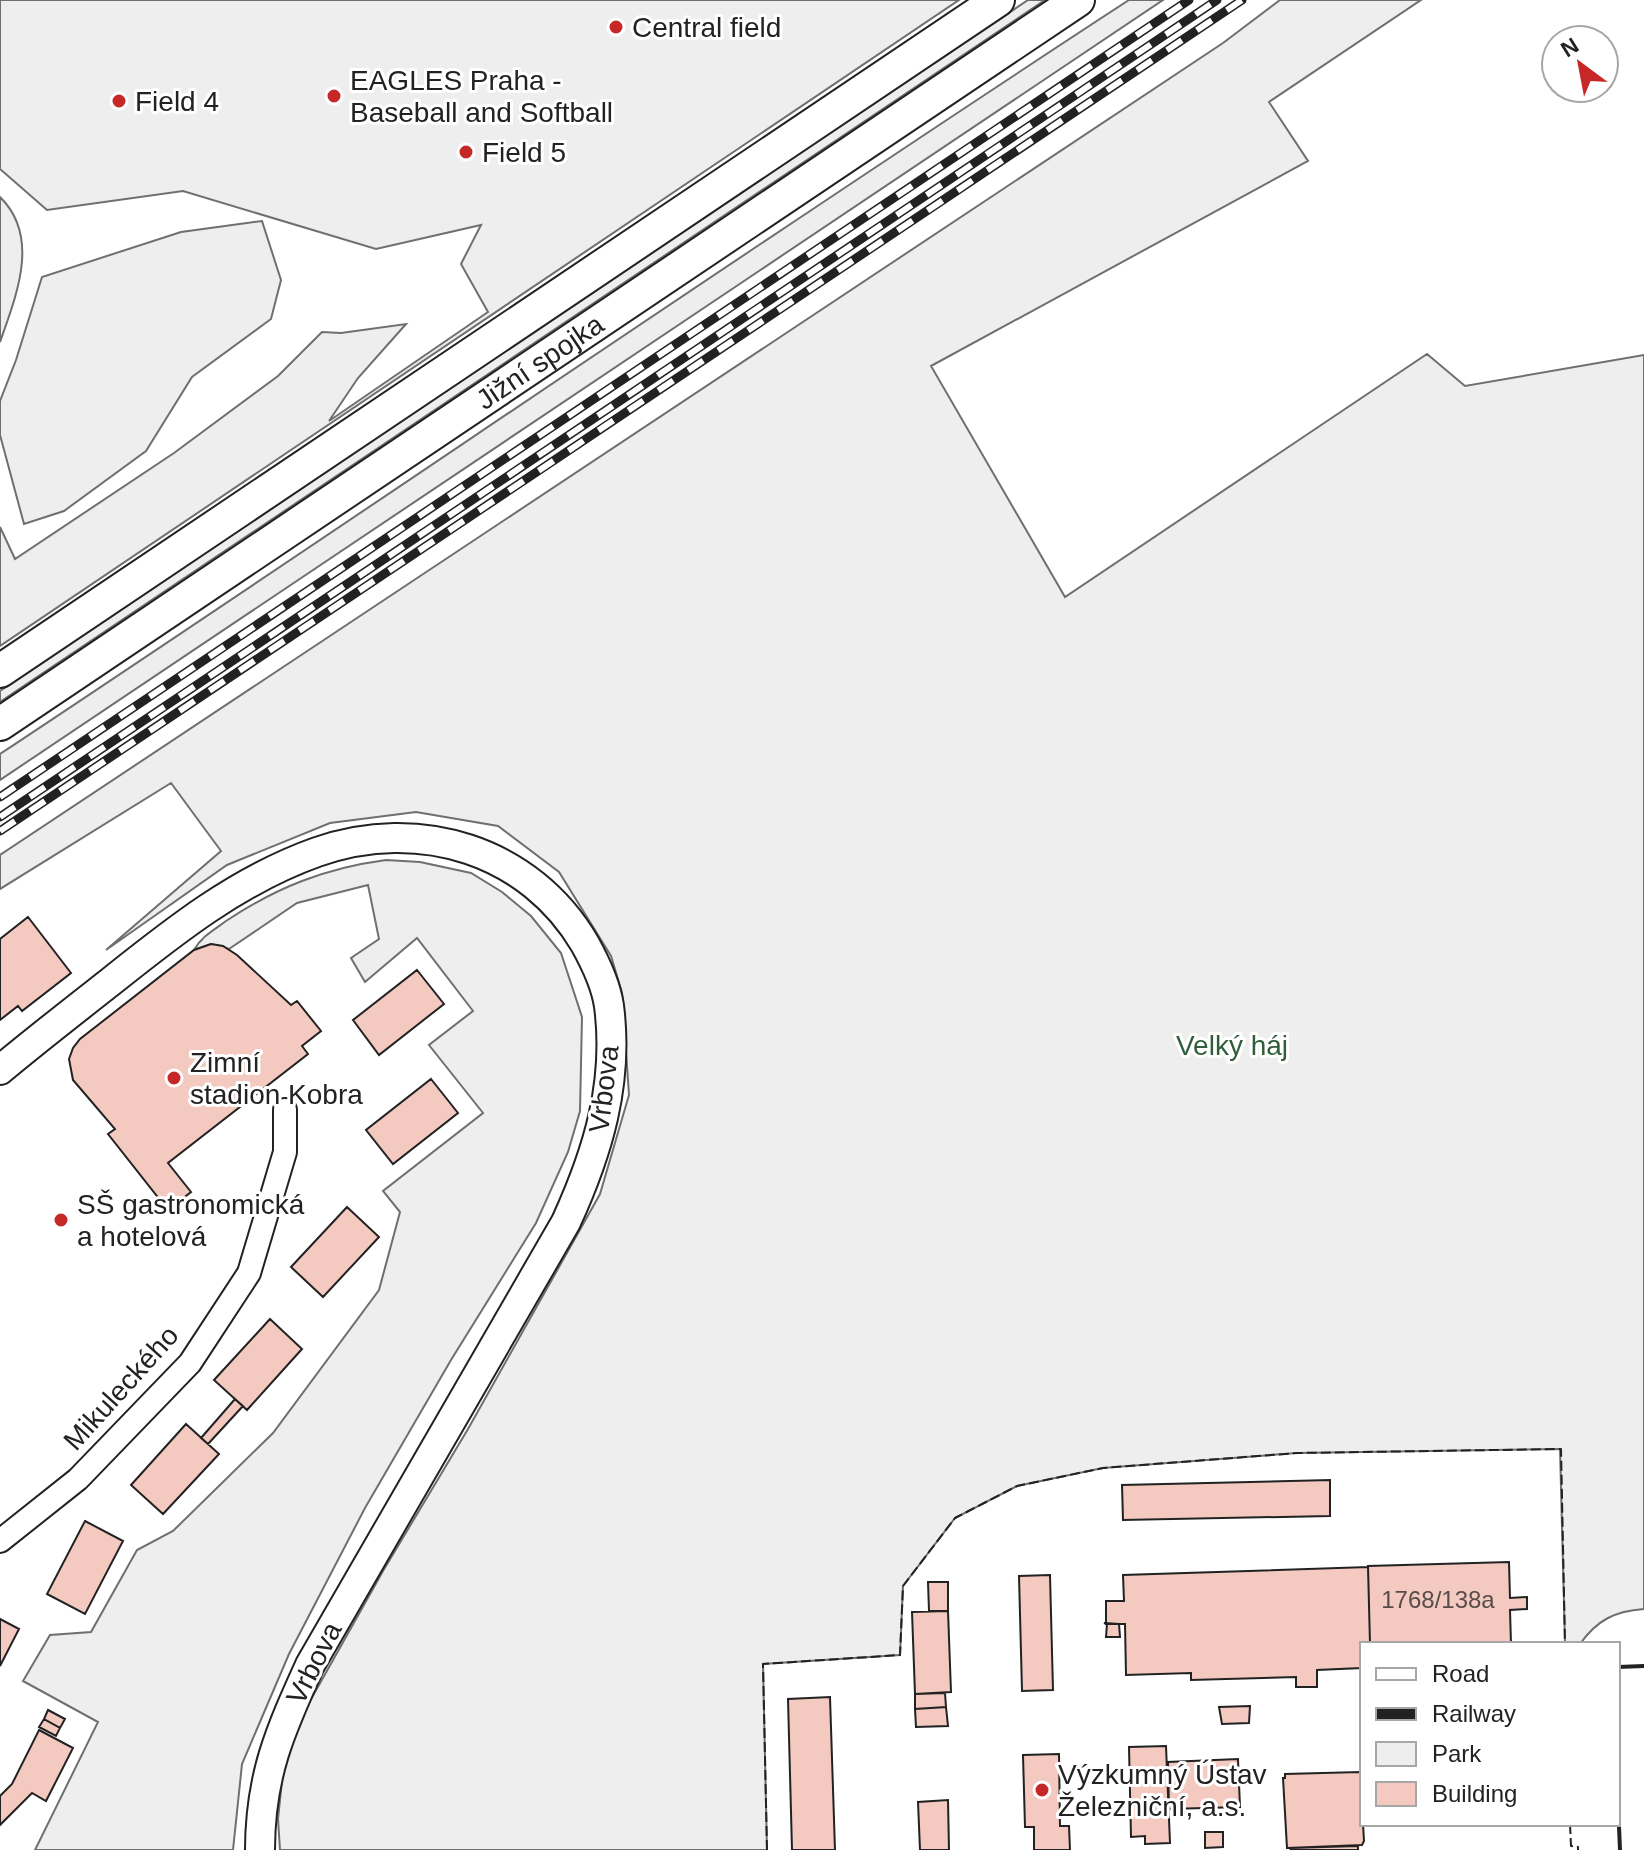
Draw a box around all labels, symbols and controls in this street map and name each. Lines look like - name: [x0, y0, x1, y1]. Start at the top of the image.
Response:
- place label: Central field: [632, 12, 781, 43]
- marker: Central field: [607, 18, 625, 36]
- north arrow: [1540, 24, 1620, 104]
- text: N: [1556, 33, 1583, 62]
- place label: EAGLES Praha - Baseball and Softball: [350, 65, 613, 128]
- place label: Field 4: [135, 86, 219, 117]
- marker: EAGLES Praha - Baseball and Softball: [325, 87, 343, 105]
- marker: Field 4: [110, 92, 128, 110]
- place label: Field 5: [482, 137, 566, 168]
- marker: Field 5: [457, 143, 475, 161]
- street label: Jižní spojka: [470, 308, 609, 415]
- park label: Velký háj: [1176, 1030, 1288, 1061]
- street label: Vrbova: [583, 1043, 625, 1134]
- place label: Zimní stadion Kobra: [190, 1047, 363, 1110]
- marker: Zimní stadion Kobra: [165, 1069, 183, 1087]
- place label: SŠ gastronomická a hotelová: [77, 1189, 305, 1252]
- marker: SŠ gastronomická a hotelová: [52, 1211, 70, 1229]
- street label: Mikuleckého: [57, 1320, 185, 1456]
- house number: 1768/138a: [1381, 1586, 1495, 1613]
- street label: Vrbova: [280, 1617, 348, 1709]
- legend: [1360, 1642, 1620, 1826]
- text: Road: [1432, 1660, 1489, 1687]
- text: Railway: [1432, 1700, 1516, 1727]
- text: Park: [1432, 1740, 1482, 1767]
- place label: Výzkumný Ústav Železniční, a.s.: [1058, 1759, 1267, 1822]
- text: Building: [1432, 1780, 1517, 1807]
- marker: Výzkumný Ústav Železniční, a.s.: [1033, 1781, 1051, 1799]

